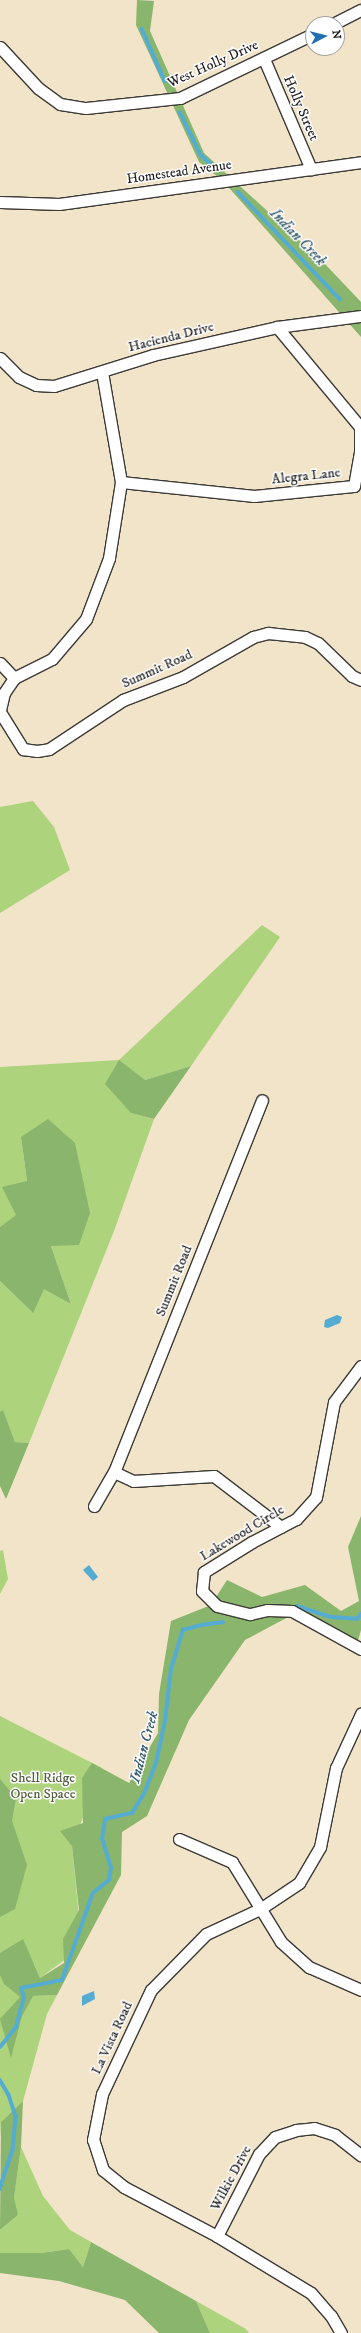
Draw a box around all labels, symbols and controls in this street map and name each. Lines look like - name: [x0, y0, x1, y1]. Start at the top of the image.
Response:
- north arrow: [305, 16, 345, 56]
- text: N: [328, 29, 343, 40]
- street label: West Holly Drive: [165, 37, 261, 91]
- street label: Holly Street: [280, 73, 322, 143]
- street label: Homestead Avenue: [125, 156, 233, 188]
- water label: Indian Creek: [266, 204, 330, 270]
- street label: Hacienda Drive: [127, 318, 215, 356]
- street label: Alegra Lane: [271, 464, 341, 488]
- street label: Summit Road: [119, 646, 195, 692]
- street label: Summit Road: [152, 1243, 196, 1319]
- street label: Lakewood Circle: [197, 1501, 287, 1565]
- water label: Indian Creek: [126, 1709, 162, 1785]
- park label: Shell Ridge Open Space: [10, 1770, 76, 1802]
- street label: La Vista Road: [88, 1999, 136, 2077]
- street label: Wilkie Drive: [207, 2143, 255, 2213]

